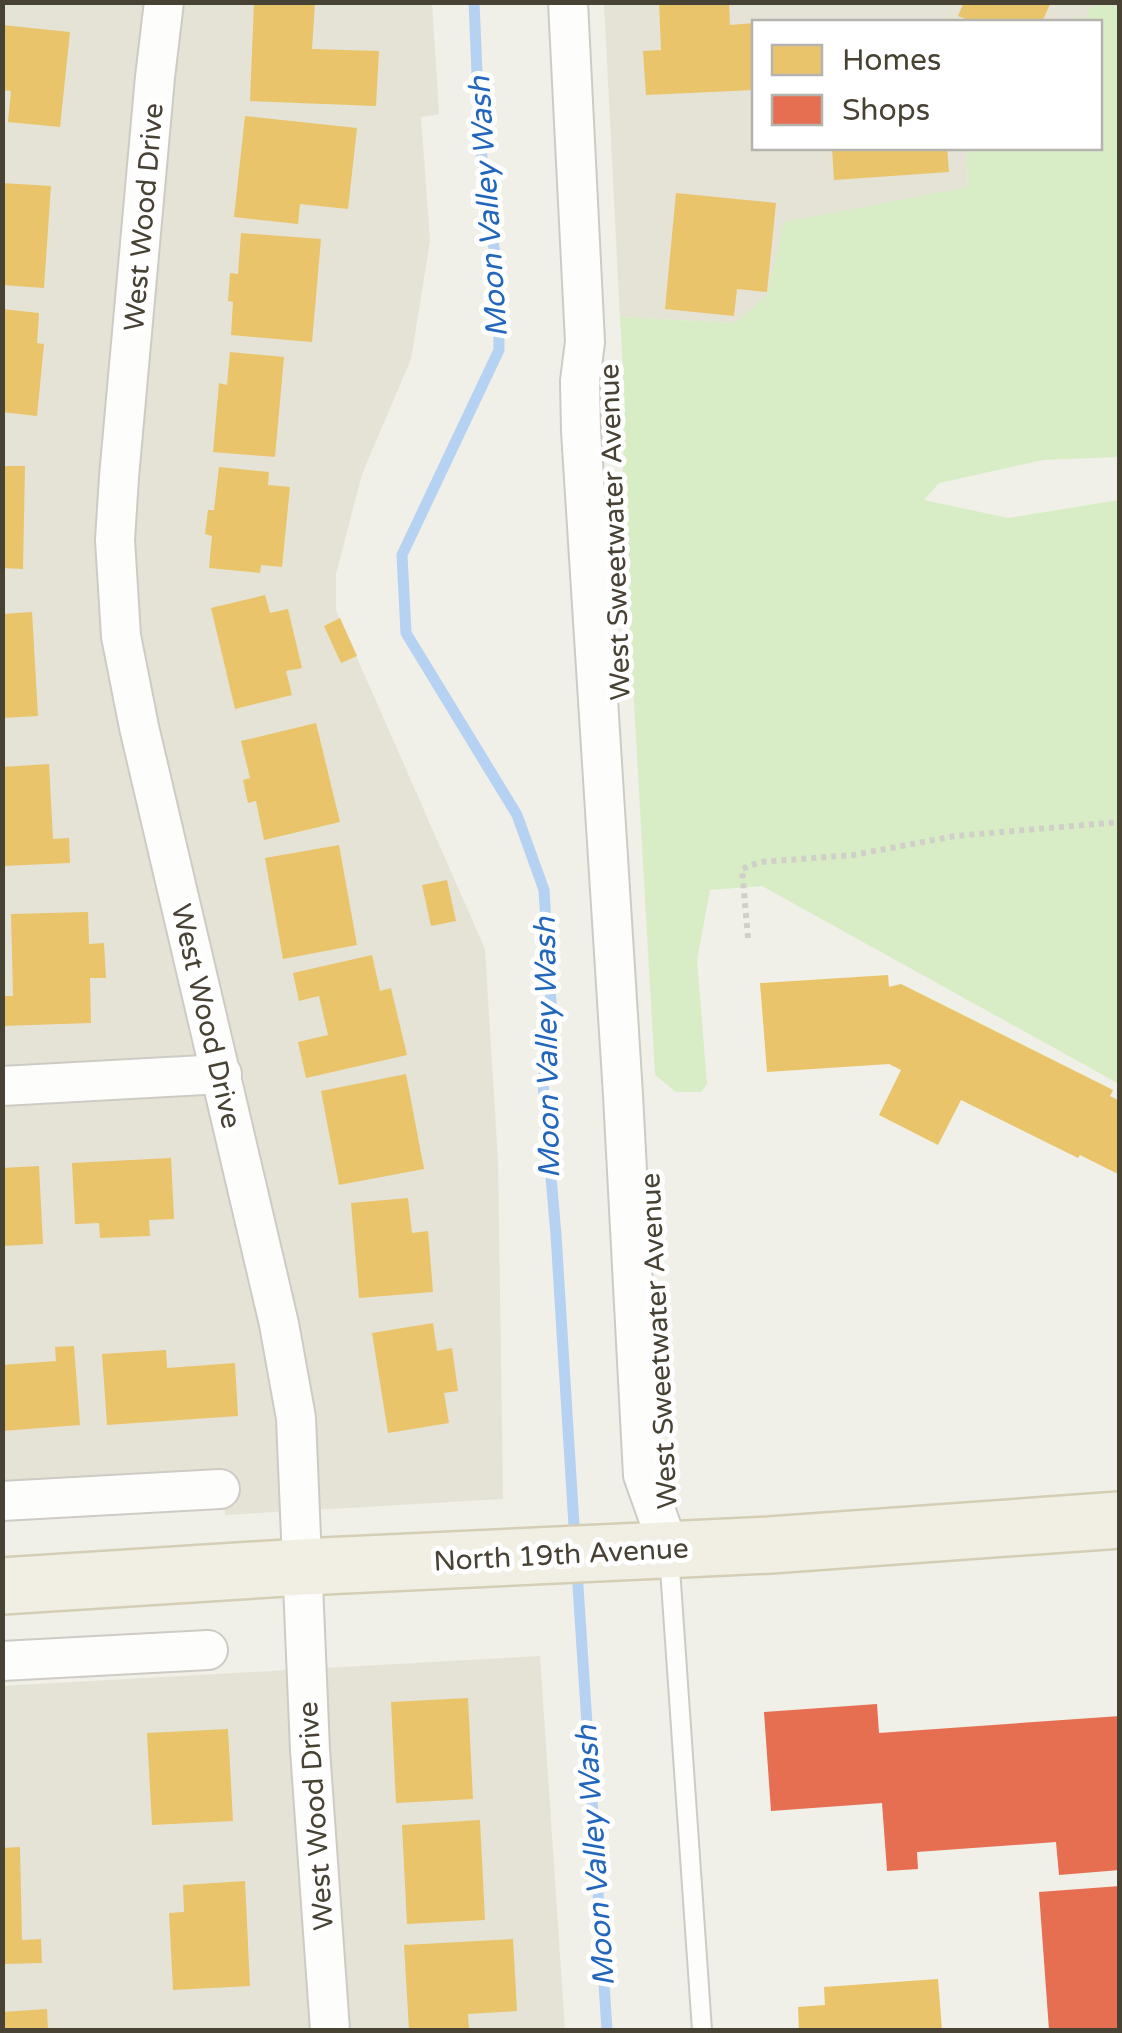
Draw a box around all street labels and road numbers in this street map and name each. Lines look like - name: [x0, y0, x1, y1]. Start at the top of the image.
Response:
- street label: West Wood Drive: [117, 101, 171, 333]
- street label: West Sweetwater Avenue: [592, 363, 638, 701]
- street label: West Wood Drive: [164, 901, 248, 1132]
- street label: West Sweetwater Avenue: [633, 1172, 685, 1510]
- street label: North 19th Avenue: [433, 1531, 689, 1579]
- street label: West Wood Drive: [291, 1700, 341, 1931]

